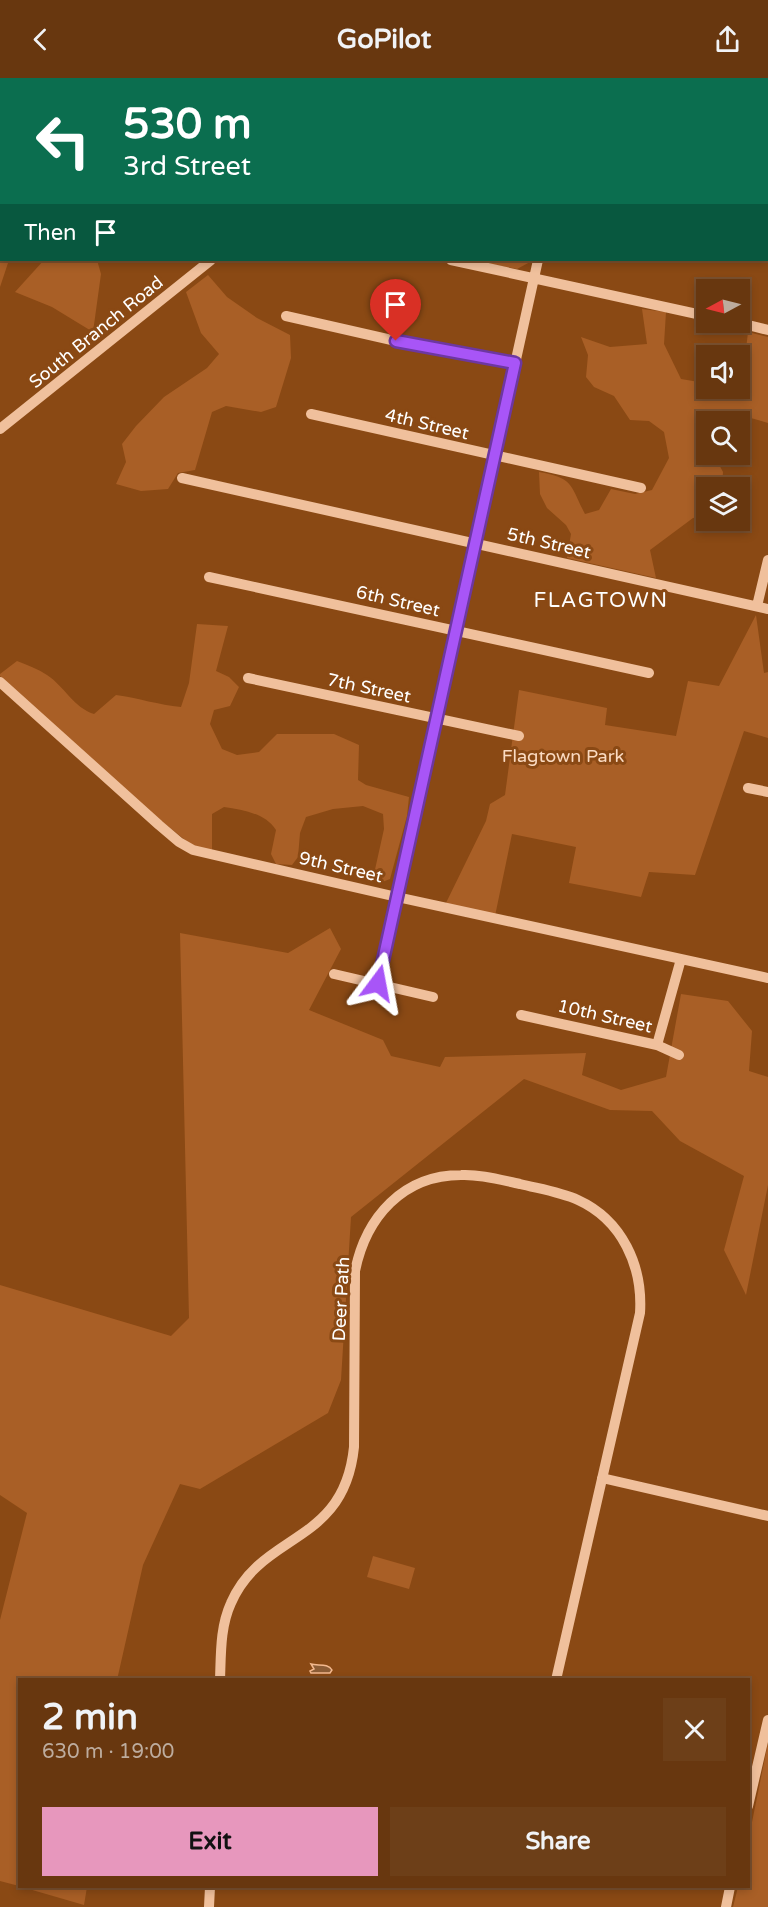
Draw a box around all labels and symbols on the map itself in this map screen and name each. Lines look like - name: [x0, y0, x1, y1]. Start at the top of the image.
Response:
- street label: South Branch Road: [24, 271, 168, 393]
- pin: [370, 279, 421, 341]
- north arrow: [696, 279, 750, 333]
- street label: 4th Street: [383, 404, 471, 444]
- street label: 5th Street: [505, 523, 593, 563]
- street label: 6th Street: [354, 581, 442, 621]
- district label: FLAGTOWN: [533, 588, 669, 613]
- street label: 7th Street: [325, 668, 413, 708]
- park label: Flagtown Park: [502, 745, 625, 767]
- street label: 9th Street: [297, 847, 385, 887]
- position arrow: [346, 951, 410, 1015]
- street label: 10th Street: [555, 994, 655, 1038]
- street label: Deer Path: [328, 1256, 354, 1342]

